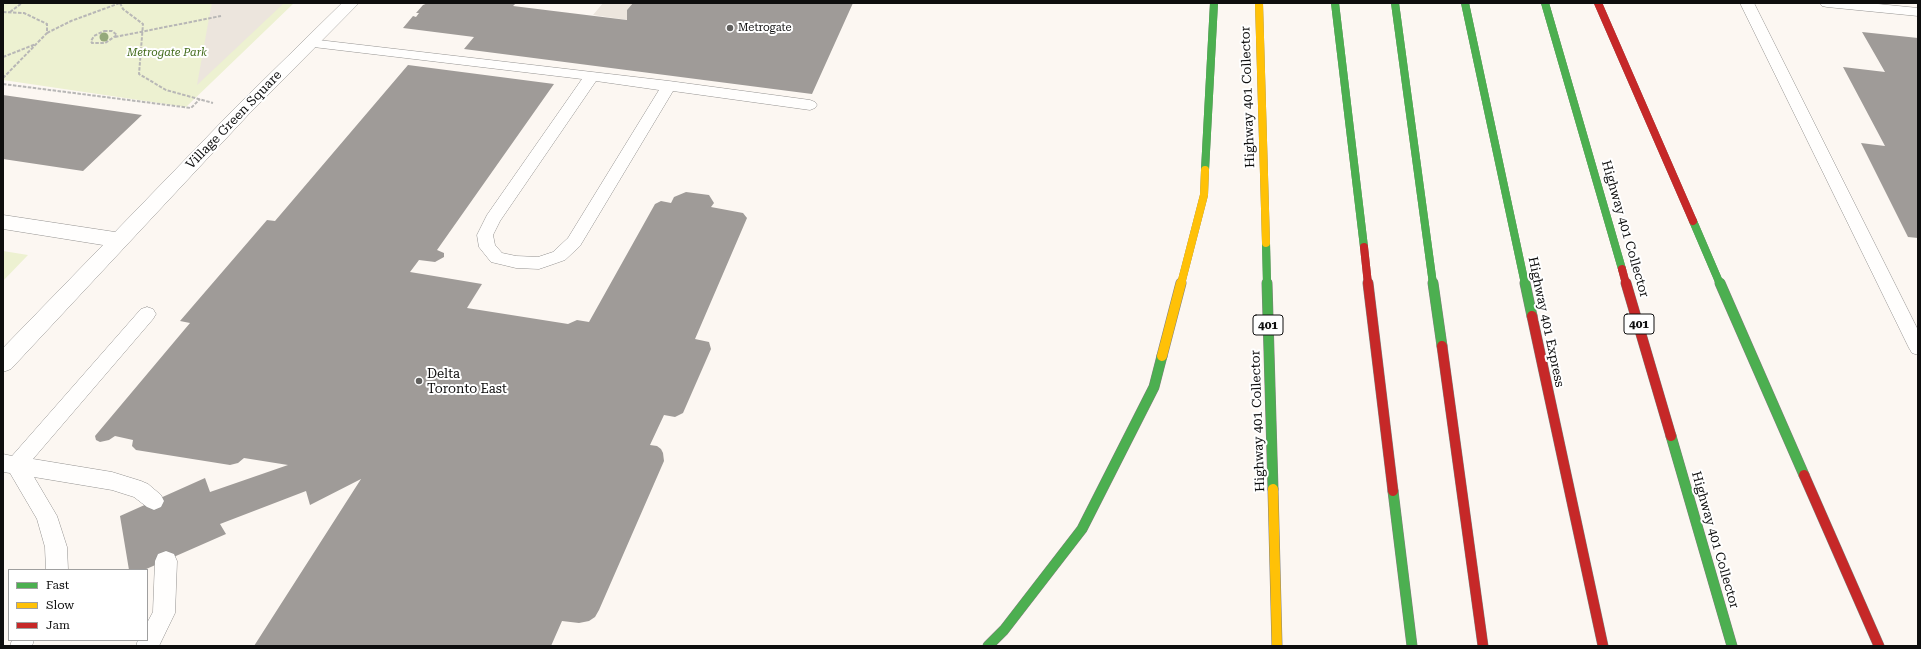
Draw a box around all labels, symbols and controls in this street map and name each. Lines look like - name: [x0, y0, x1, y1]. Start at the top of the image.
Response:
- place label: Metrogate: [738, 21, 792, 35]
- marker: Metrogate: [725, 23, 735, 33]
- street label: Highway 401 Collector: [1238, 26, 1258, 168]
- park label: Metrogate Park: [127, 46, 207, 60]
- street label: Village Green Square: [183, 67, 285, 173]
- street label: Highway 401 Collector: [1598, 159, 1652, 299]
- street label: Highway 401 Express: [1525, 255, 1567, 389]
- road number: 401: [1624, 314, 1654, 334]
- road number: 401: [1253, 315, 1283, 335]
- street label: Highway 401 Collector: [1248, 350, 1268, 492]
- place label: Delta Toronto East: [427, 366, 507, 397]
- marker: Delta Toronto East: [414, 376, 424, 386]
- street label: Highway 401 Collector: [1688, 470, 1742, 610]
- legend: [8, 569, 148, 641]
- text: Fast: [46, 578, 69, 592]
- text: Slow: [46, 598, 74, 612]
- text: Jam: [46, 618, 70, 632]

